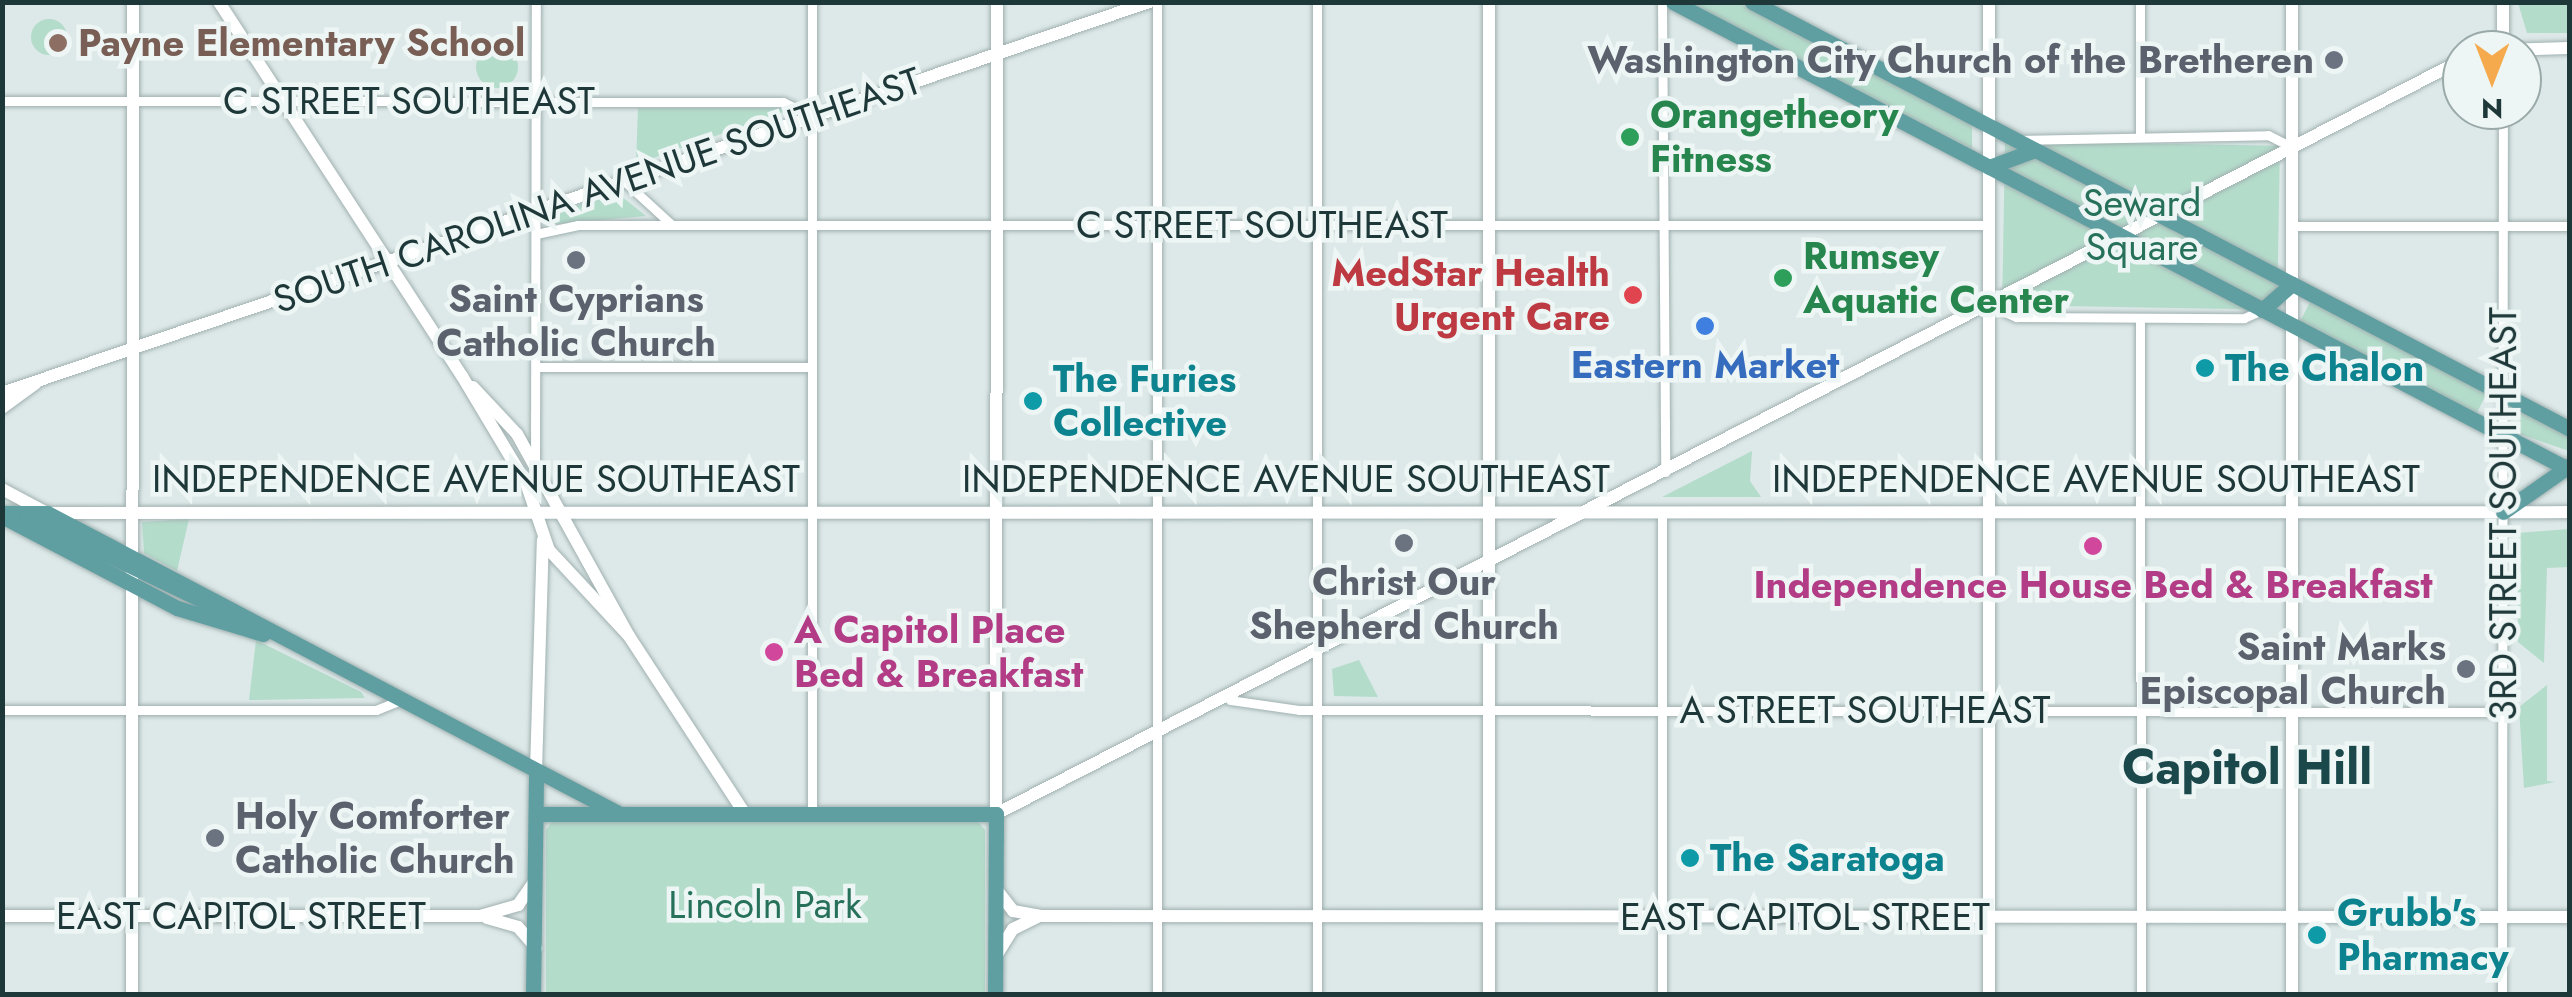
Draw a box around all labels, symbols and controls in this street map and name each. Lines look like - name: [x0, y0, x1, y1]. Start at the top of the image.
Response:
- place label: Payne Elementary School: [78, 20, 525, 66]
- north arrow: [2442, 30, 2542, 130]
- marker: Payne Elementary School: [47, 32, 69, 54]
- place label: Washington City Church of the Bretheren: [1587, 37, 2314, 83]
- marker: Washington City Church of the Bretheren: [2323, 49, 2345, 71]
- street label: SOUTH CAROLINA AVENUE SOUTHEAST: [267, 57, 927, 323]
- street label: C STREET SOUTHEAST: [223, 78, 595, 124]
- text: N: [2481, 88, 2503, 129]
- place label: Orangetheory Fitness: [1650, 92, 1899, 182]
- marker: Orangetheory Fitness: [1619, 126, 1641, 148]
- park label: Seward Square: [2083, 180, 2201, 270]
- street label: C STREET SOUTHEAST: [1076, 202, 1448, 248]
- place label: Rumsey Aquatic Center: [1803, 233, 2069, 322]
- marker: Saint Cyprians Catholic Church: [565, 249, 587, 271]
- place label: MedStar Health Urgent Care: [1331, 250, 1610, 340]
- marker: Rumsey Aquatic Center: [1772, 267, 1794, 289]
- place label: Saint Cyprians Catholic Church: [436, 276, 716, 366]
- marker: MedStar Health Urgent Care: [1620, 282, 1646, 308]
- street label: 3RD STREET SOUTHEAST: [2480, 307, 2526, 721]
- marker: Eastern Market: [1694, 315, 1716, 337]
- place label: Eastern Market: [1571, 342, 1839, 388]
- place label: The Chalon: [2225, 345, 2424, 391]
- place label: The Furies Collective: [1053, 356, 1236, 446]
- marker: The Chalon: [2194, 357, 2216, 379]
- marker: The Furies Collective: [1022, 390, 1044, 412]
- street label: INDEPENDENCE AVENUE SOUTHEAST: [152, 456, 800, 502]
- street label: INDEPENDENCE AVENUE SOUTHEAST: [962, 456, 1610, 502]
- street label: INDEPENDENCE AVENUE SOUTHEAST: [1772, 456, 2420, 502]
- marker: Christ Our Shepherd Church: [1393, 532, 1415, 554]
- marker: Independence House Bed & Breakfast: [2082, 535, 2104, 557]
- place label: Christ Our Shepherd Church: [1249, 559, 1559, 648]
- place label: Independence House Bed & Breakfast: [1753, 562, 2433, 608]
- place label: A Capitol Place Bed & Breakfast: [794, 607, 1083, 696]
- place label: Saint Marks Episcopal Church: [2139, 624, 2446, 714]
- marker: A Capitol Place Bed & Breakfast: [763, 641, 785, 663]
- marker: Saint Marks Episcopal Church: [2455, 658, 2477, 680]
- street label: A STREET SOUTHEAST: [1679, 687, 2051, 733]
- district label: Capitol Hill: [2122, 739, 2372, 797]
- place label: Holy Comforter Catholic Church: [235, 793, 515, 882]
- marker: Holy Comforter Catholic Church: [204, 827, 226, 849]
- place label: The Saratoga: [1710, 835, 1945, 881]
- marker: The Saratoga: [1679, 847, 1701, 869]
- park label: Lincoln Park: [668, 882, 862, 928]
- place label: Grubb's Pharmacy: [2337, 890, 2509, 979]
- street label: EAST CAPITOL STREET: [56, 893, 426, 939]
- street label: EAST CAPITOL STREET: [1620, 894, 1990, 940]
- marker: Grubb's Pharmacy: [2306, 924, 2328, 946]

